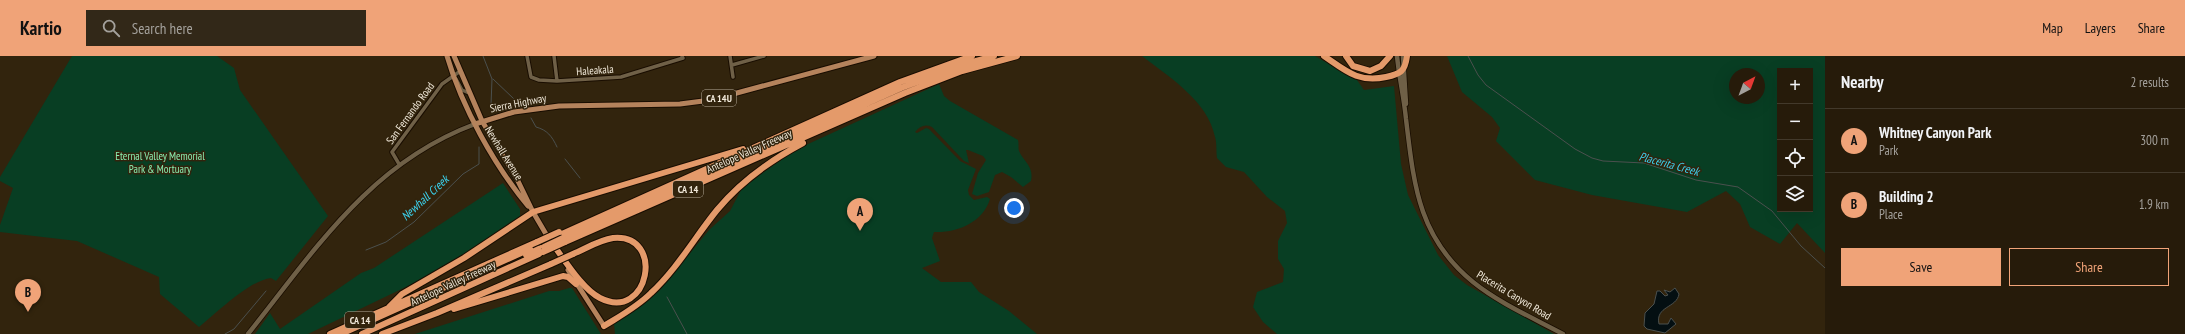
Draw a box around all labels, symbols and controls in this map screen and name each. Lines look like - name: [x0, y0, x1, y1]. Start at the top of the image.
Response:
- search box: [86, 10, 366, 46]
- text: Kartio: [20, 16, 62, 40]
- icon: search: [100, 17, 122, 39]
- text: Search here: [132, 19, 193, 38]
- text: Map: [2042, 19, 2063, 37]
- text: Layers: [2085, 19, 2116, 37]
- text: Share: [2138, 19, 2165, 37]
- street label: Haleakala: [576, 62, 614, 78]
- north arrow: [1729, 68, 1765, 104]
- map controls: [1777, 68, 1813, 212]
- button: +: [1777, 68, 1813, 104]
- text: Nearby: [1841, 71, 1884, 93]
- text: 2 results: [2130, 74, 2169, 91]
- street label: San Fernando Road: [383, 79, 437, 147]
- street label: Sierra Highway: [489, 90, 548, 115]
- road number: CA 14U: [702, 90, 736, 106]
- button: −: [1777, 104, 1813, 140]
- street label: Newhall Avenue: [482, 123, 526, 183]
- text: Whitney Canyon Park: [1879, 123, 1991, 142]
- street label: Antelope Valley Freeway: [704, 125, 795, 176]
- text: A: [1851, 132, 1857, 149]
- text: 300 m: [2140, 132, 2169, 149]
- button: locate: [1777, 140, 1813, 176]
- text: Park: [1879, 142, 1898, 159]
- water label: Placerita Creek: [1637, 148, 1702, 179]
- park label: Eternal Valley Memorial Park & Mortuary: [115, 149, 205, 176]
- water label: Newhall Creek: [398, 171, 453, 223]
- button: layers: [1777, 176, 1813, 212]
- road number: CA 14: [673, 181, 703, 197]
- text: Building 2: [1879, 187, 1934, 206]
- text: B: [1851, 196, 1857, 213]
- text: 1.9 km: [2139, 196, 2169, 213]
- pin: A: [847, 198, 873, 231]
- your location: [1004, 198, 1024, 218]
- text: Place: [1879, 206, 1903, 223]
- button: Save: [1841, 248, 2001, 286]
- button: Share: [2009, 248, 2169, 286]
- street label: Antelope Valley Freeway: [408, 257, 499, 309]
- street label: Placerita Canyon Road: [1474, 267, 1554, 323]
- pin: B: [15, 279, 41, 312]
- road number: CA 14: [345, 312, 375, 328]

